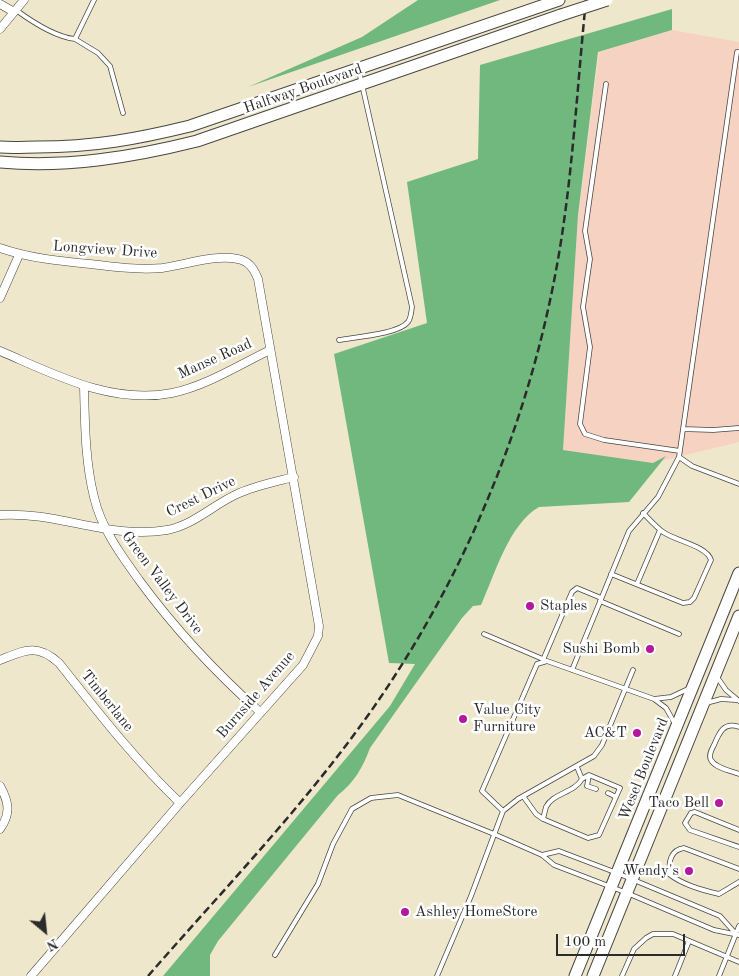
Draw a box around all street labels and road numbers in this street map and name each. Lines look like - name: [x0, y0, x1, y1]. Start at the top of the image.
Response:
- street label: Halfway Boulevard: [241, 60, 365, 118]
- street label: Longview Drive: [52, 237, 158, 263]
- street label: Manse Road: [175, 335, 255, 383]
- street label: Crest Drive: [163, 472, 239, 522]
- street label: Green Valley Drive: [117, 528, 207, 638]
- street label: Burnside Avenue: [213, 648, 299, 742]
- street label: Timberlane: [77, 667, 137, 735]
- street label: Wesel Boulevard: [615, 715, 673, 823]

